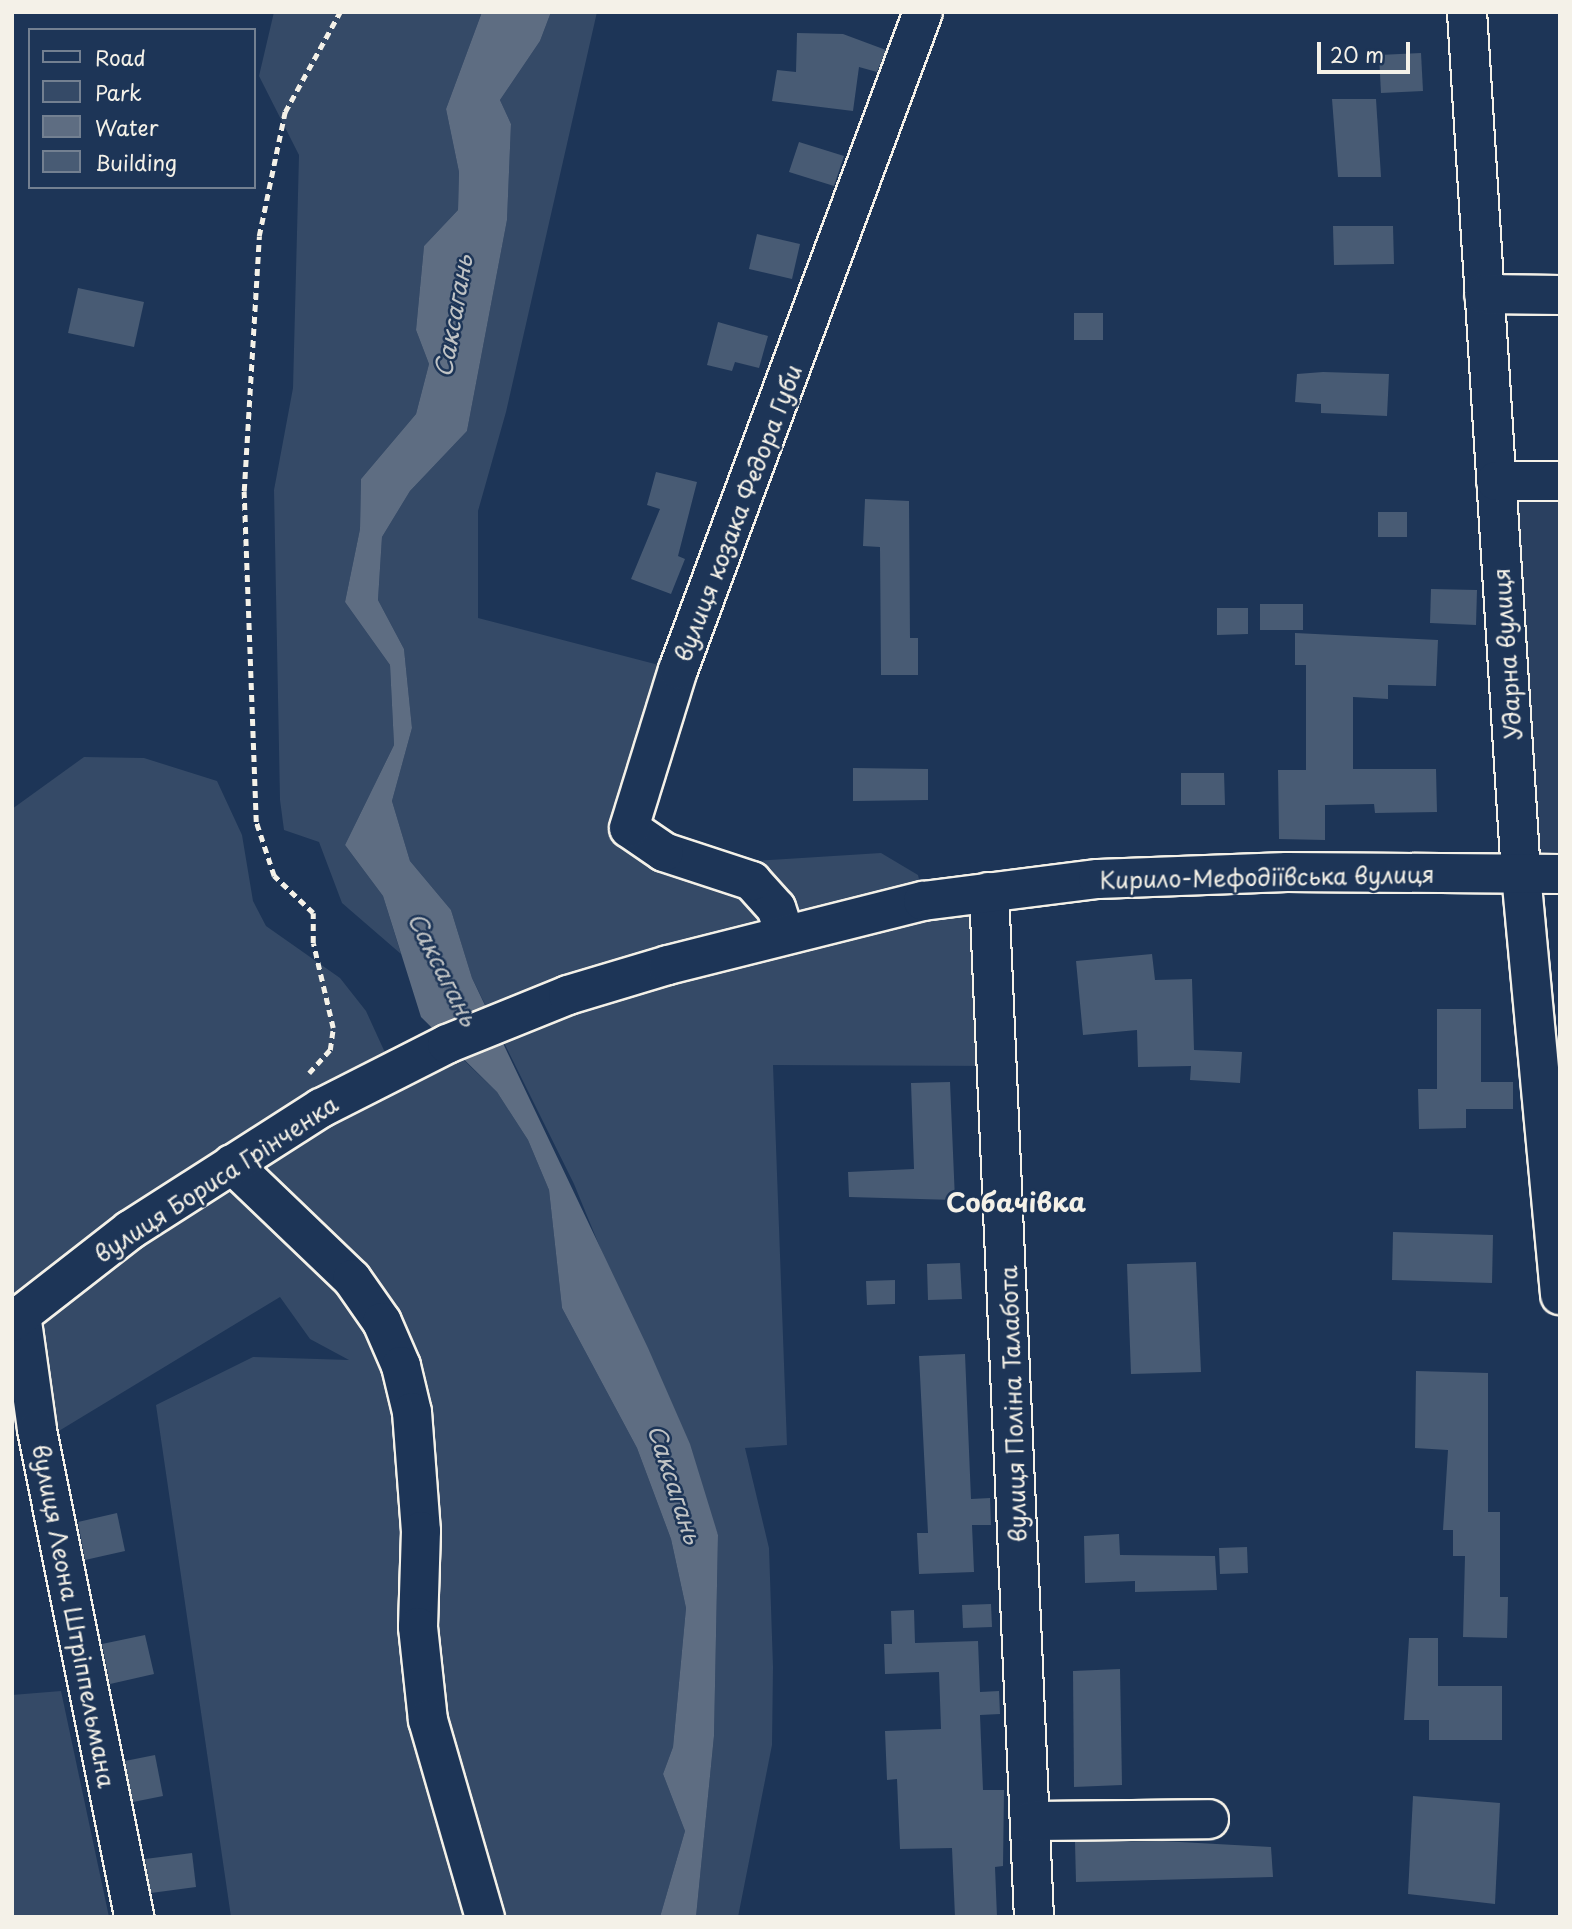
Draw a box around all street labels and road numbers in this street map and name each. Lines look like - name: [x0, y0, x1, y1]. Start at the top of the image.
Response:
- street label: вулиця козака Федора Губи: [668, 360, 808, 666]
- street label: Ударна вулиця: [1487, 567, 1527, 741]
- street label: Кирило-Мефодіївська вулиця: [1099, 860, 1435, 894]
- street label: вулиця Бориса Грінченка: [88, 1089, 344, 1269]
- street label: вулиця Поліна Талабота: [994, 1264, 1032, 1544]
- street label: вулиця Леона Штріппельмана: [27, 1441, 121, 1791]

